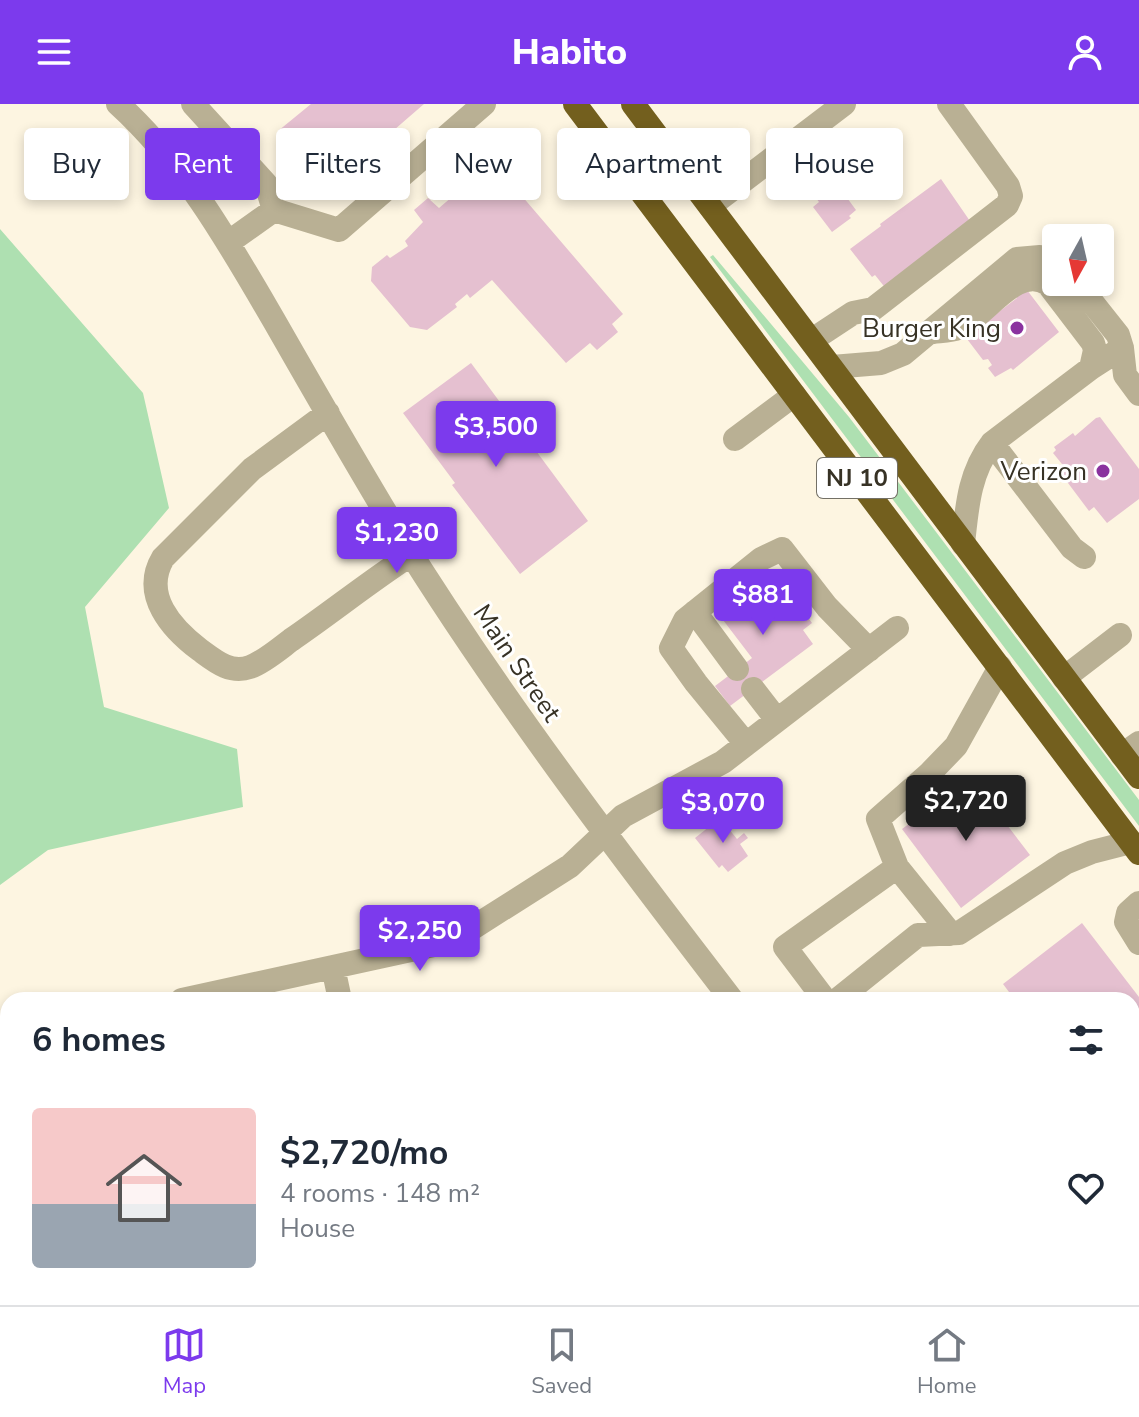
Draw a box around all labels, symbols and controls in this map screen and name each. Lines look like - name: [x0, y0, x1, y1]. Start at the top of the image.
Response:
- text: Habito: [512, 28, 627, 77]
- icon: menu: [32, 30, 76, 74]
- icon: person: [1063, 30, 1107, 74]
- chip: Buy: [24, 128, 129, 200]
- chip: Rent: [145, 128, 260, 200]
- chip: Filters: [276, 128, 410, 200]
- chip: New: [426, 128, 541, 200]
- chip: Apartment: [557, 128, 750, 200]
- chip: House: [766, 128, 903, 200]
- north arrow: [1042, 224, 1114, 296]
- map controls: [1042, 224, 1114, 296]
- place label: Burger King: [862, 311, 1001, 346]
- marker: Burger King: [1008, 319, 1026, 337]
- pin: $3,500: [431, 401, 561, 469]
- text: $3,500: [454, 409, 538, 444]
- place label: Verizon: [999, 454, 1087, 489]
- road number: NJ 10: [817, 458, 897, 498]
- marker: Verizon: [1094, 462, 1112, 480]
- pin: $1,230: [332, 507, 462, 575]
- text: $1,230: [355, 515, 439, 550]
- pin: $881: [716, 569, 810, 637]
- text: $881: [732, 577, 794, 612]
- street label: Main Street: [465, 597, 570, 729]
- pin: $2,720: [901, 775, 1031, 843]
- pin: $3,070: [658, 777, 788, 845]
- text: $2,720: [924, 783, 1008, 818]
- text: $3,070: [681, 785, 765, 820]
- pin: $2,250: [355, 905, 485, 973]
- text: $2,250: [378, 913, 462, 948]
- text: 6 homes: [32, 1017, 166, 1063]
- icon: filters: [1064, 1018, 1108, 1062]
- text: $2,720/mo: [280, 1130, 448, 1176]
- icon: home: [96, 1140, 192, 1236]
- icon: heart: [1064, 1166, 1108, 1210]
- text: 4 rooms · 148 m²: [280, 1176, 480, 1211]
- text: House: [280, 1211, 355, 1246]
- tab: Map: [162, 1323, 206, 1401]
- tab: Saved: [531, 1323, 592, 1401]
- tab: Home: [917, 1323, 977, 1401]

